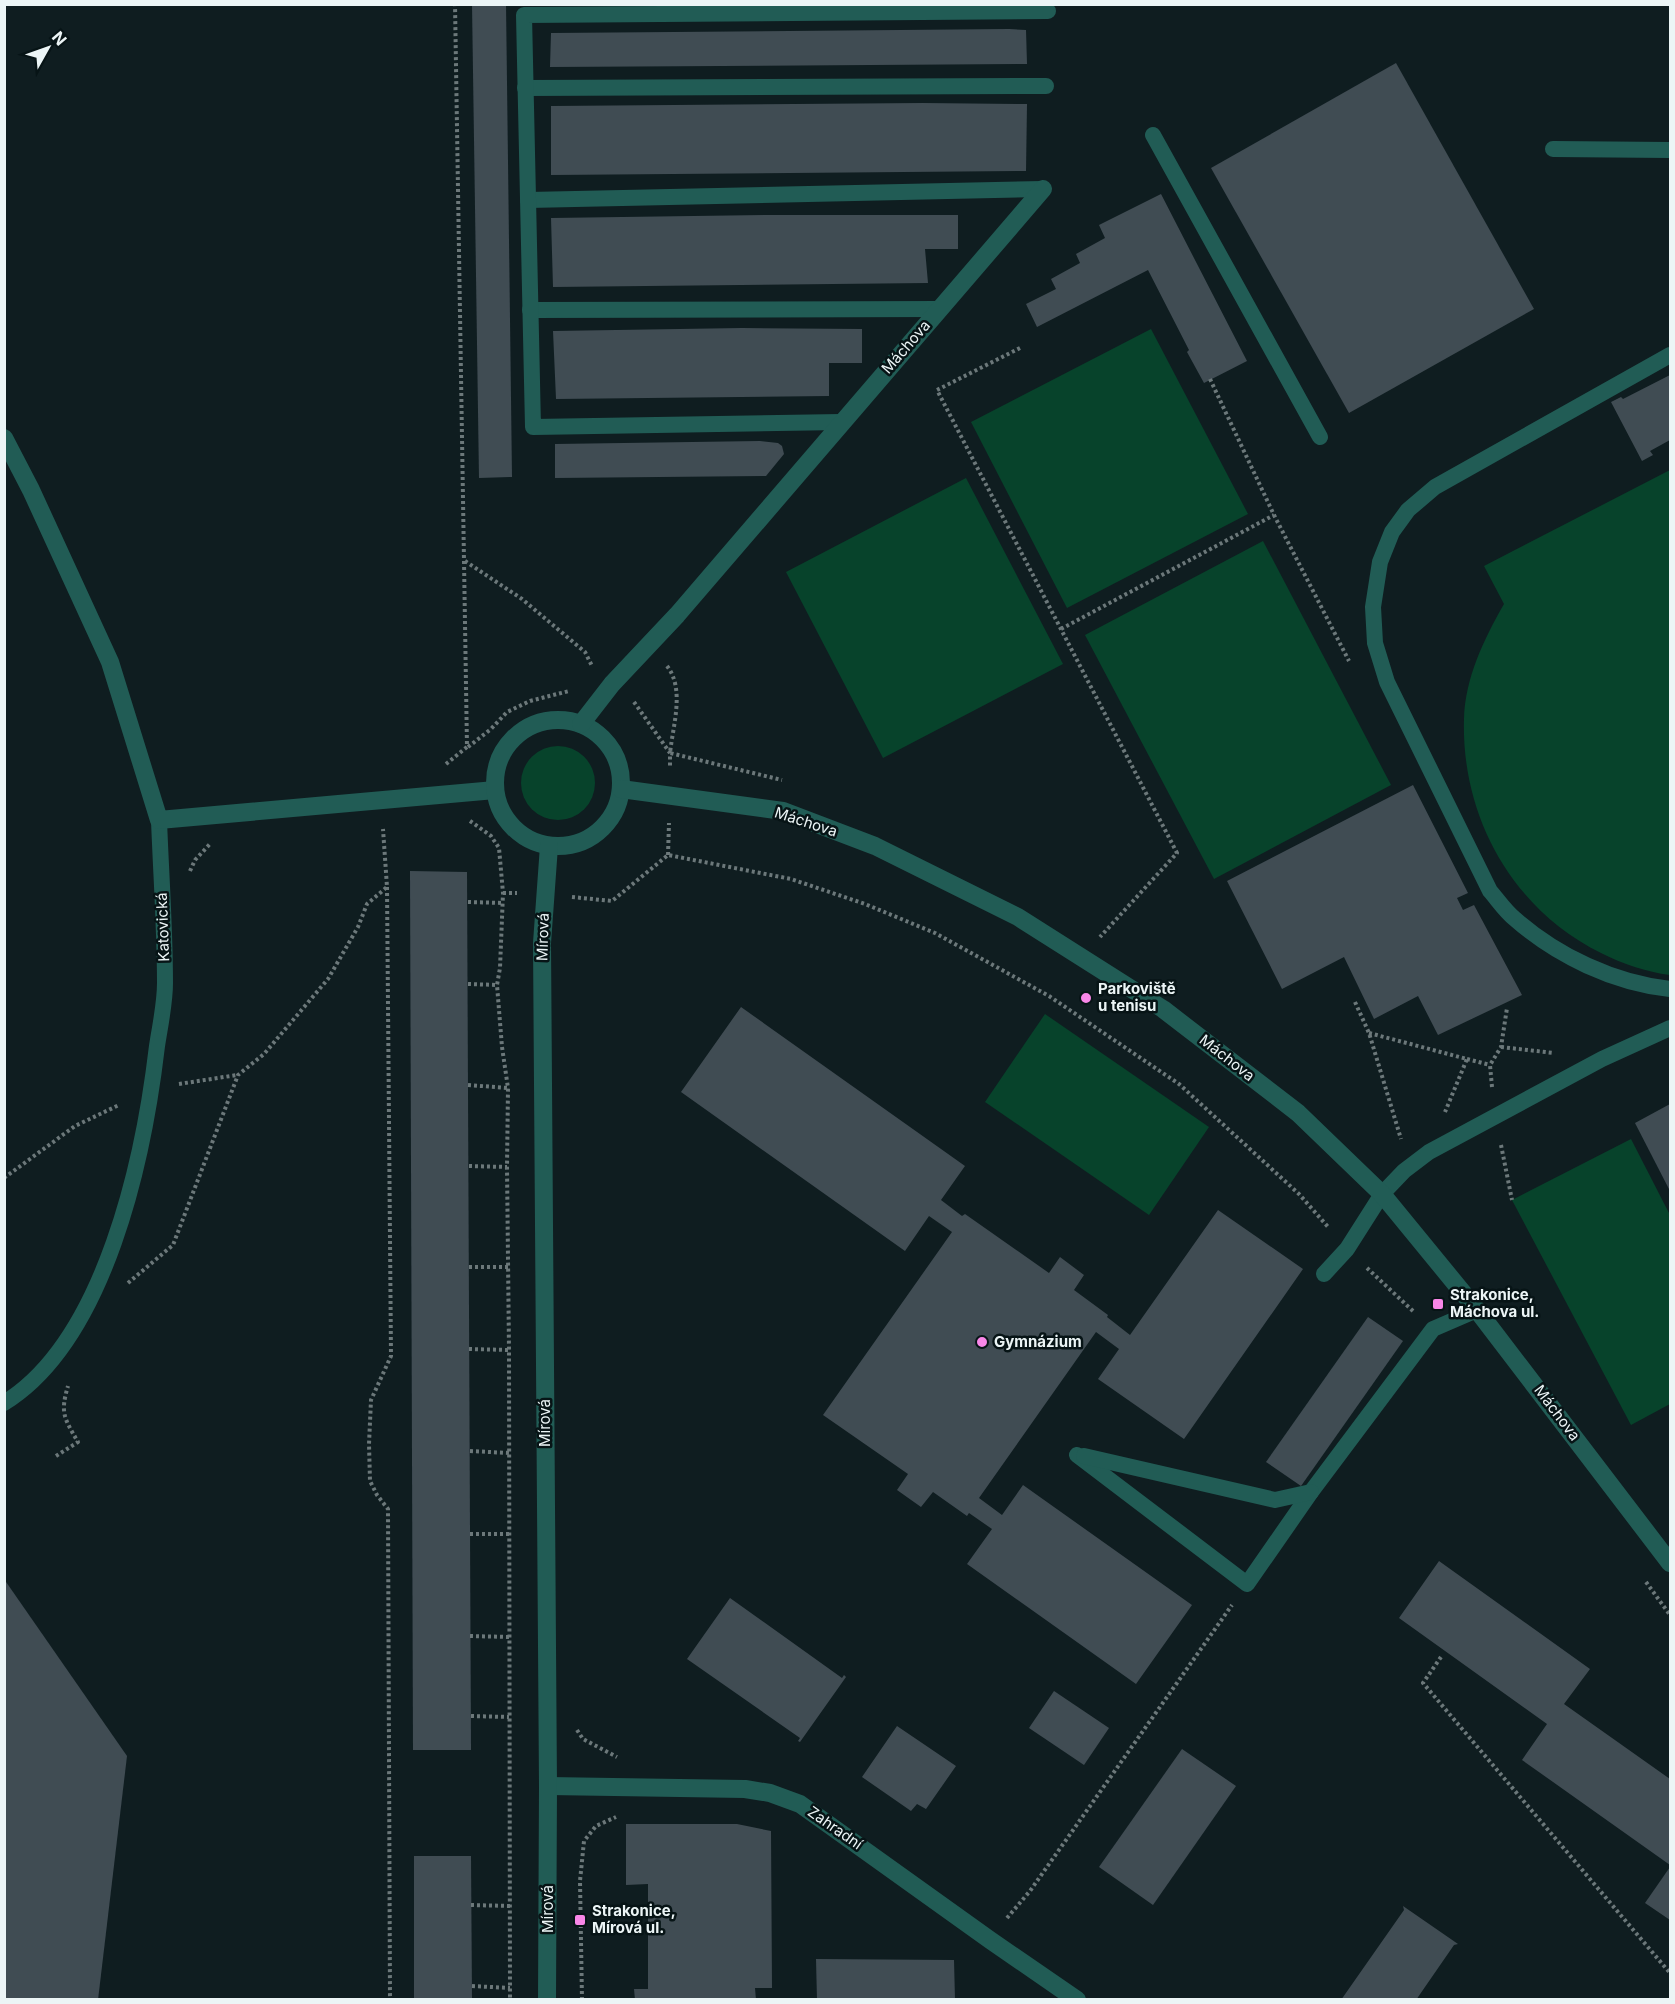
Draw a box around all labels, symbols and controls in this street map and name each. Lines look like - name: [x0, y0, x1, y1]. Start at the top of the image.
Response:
- north arrow: [18, 18, 78, 78]
- text: N: [48, 27, 71, 49]
- street label: Máchova: [877, 316, 934, 377]
- street label: Máchova: [772, 802, 840, 841]
- street label: Katovická: [152, 892, 173, 962]
- street label: Mírová: [532, 913, 553, 961]
- place label: Parkoviště u tenisu: [1098, 979, 1176, 1015]
- marker: Parkoviště u tenisu: [1079, 991, 1093, 1005]
- street label: Máchova: [1196, 1030, 1259, 1085]
- place label: Strakonice, Máchova ul.: [1450, 1285, 1539, 1321]
- marker: Strakonice, Máchova ul.: [1431, 1297, 1445, 1311]
- place label: Gymnázium: [994, 1332, 1082, 1351]
- marker: Gymnázium: [975, 1335, 989, 1349]
- street label: Máchova: [1530, 1381, 1585, 1444]
- street label: Mírová: [535, 1399, 554, 1447]
- street label: Zahradní: [804, 1802, 867, 1853]
- street label: Mírová: [538, 1885, 557, 1933]
- place label: Strakonice, Mírová ul.: [592, 1901, 676, 1937]
- marker: Strakonice, Mírová ul.: [573, 1913, 587, 1927]

